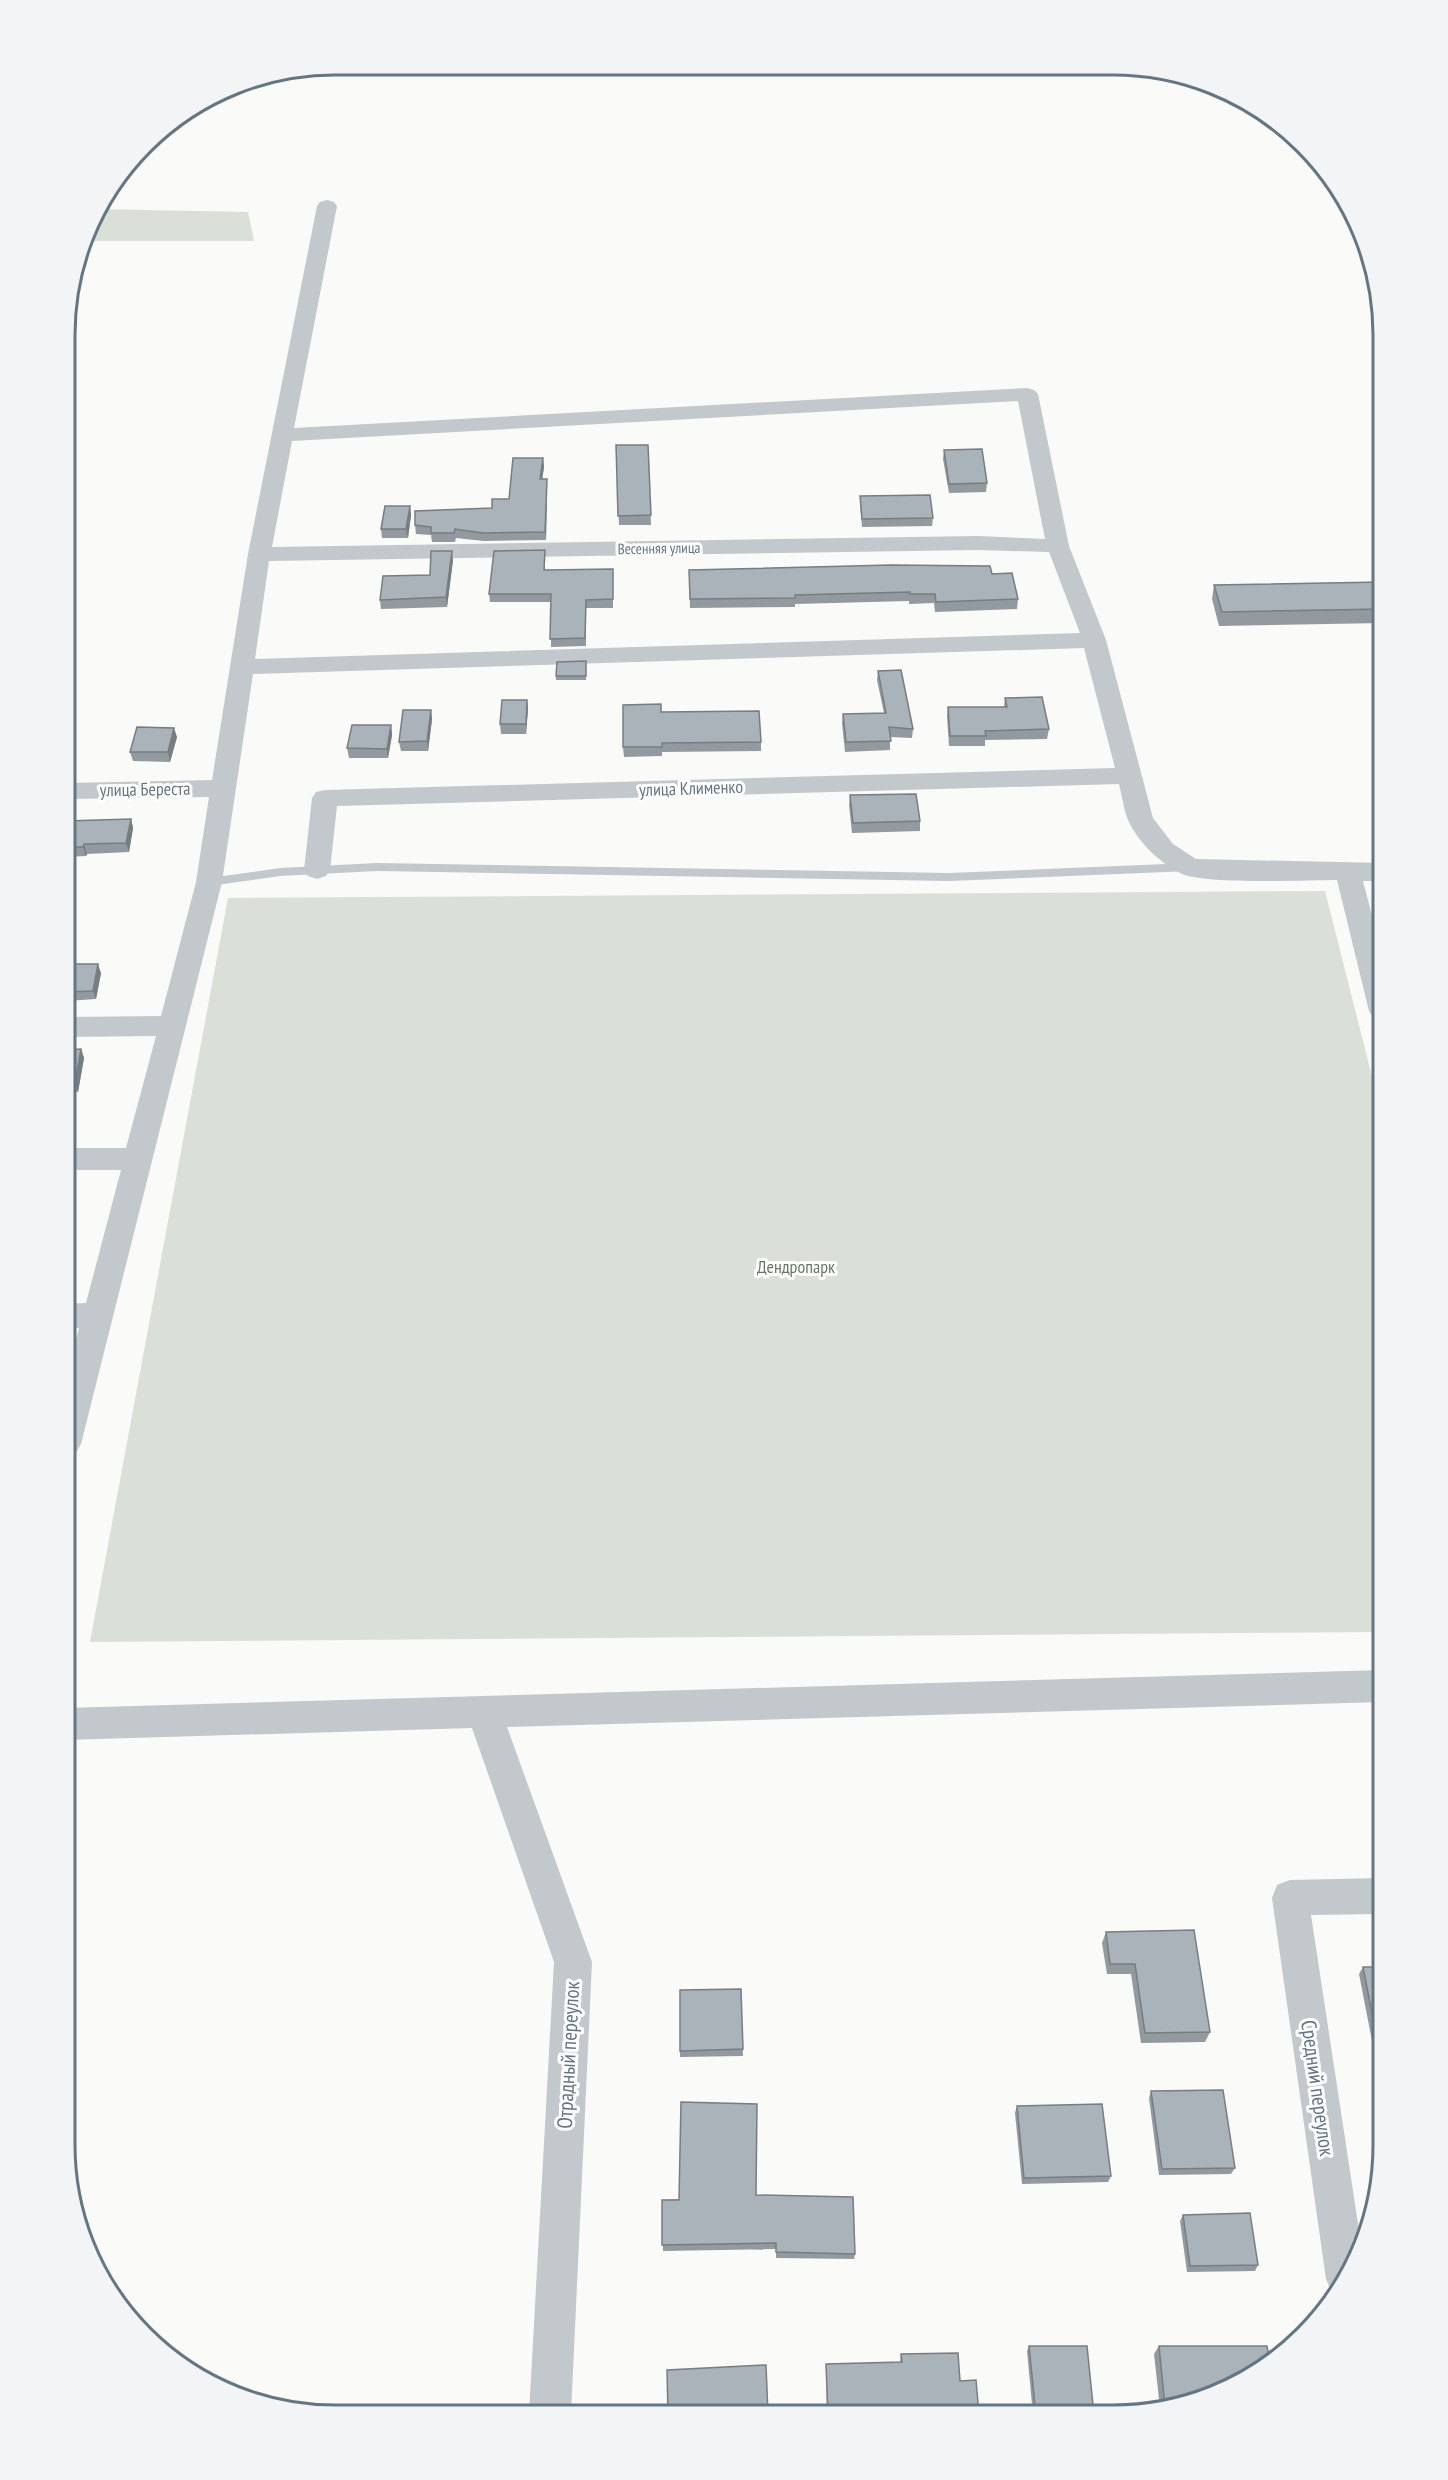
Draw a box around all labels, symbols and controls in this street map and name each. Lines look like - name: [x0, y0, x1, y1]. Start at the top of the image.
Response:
- street label: Весенняя улица: [617, 538, 701, 558]
- street label: улица Клименко: [639, 775, 744, 801]
- street label: улица Береста: [100, 777, 190, 801]
- park label: Дендропарк: [757, 1255, 835, 1278]
- street label: Отрадный переулок: [551, 1981, 585, 2129]
- street label: Средний переулок: [1295, 2018, 1341, 2158]

